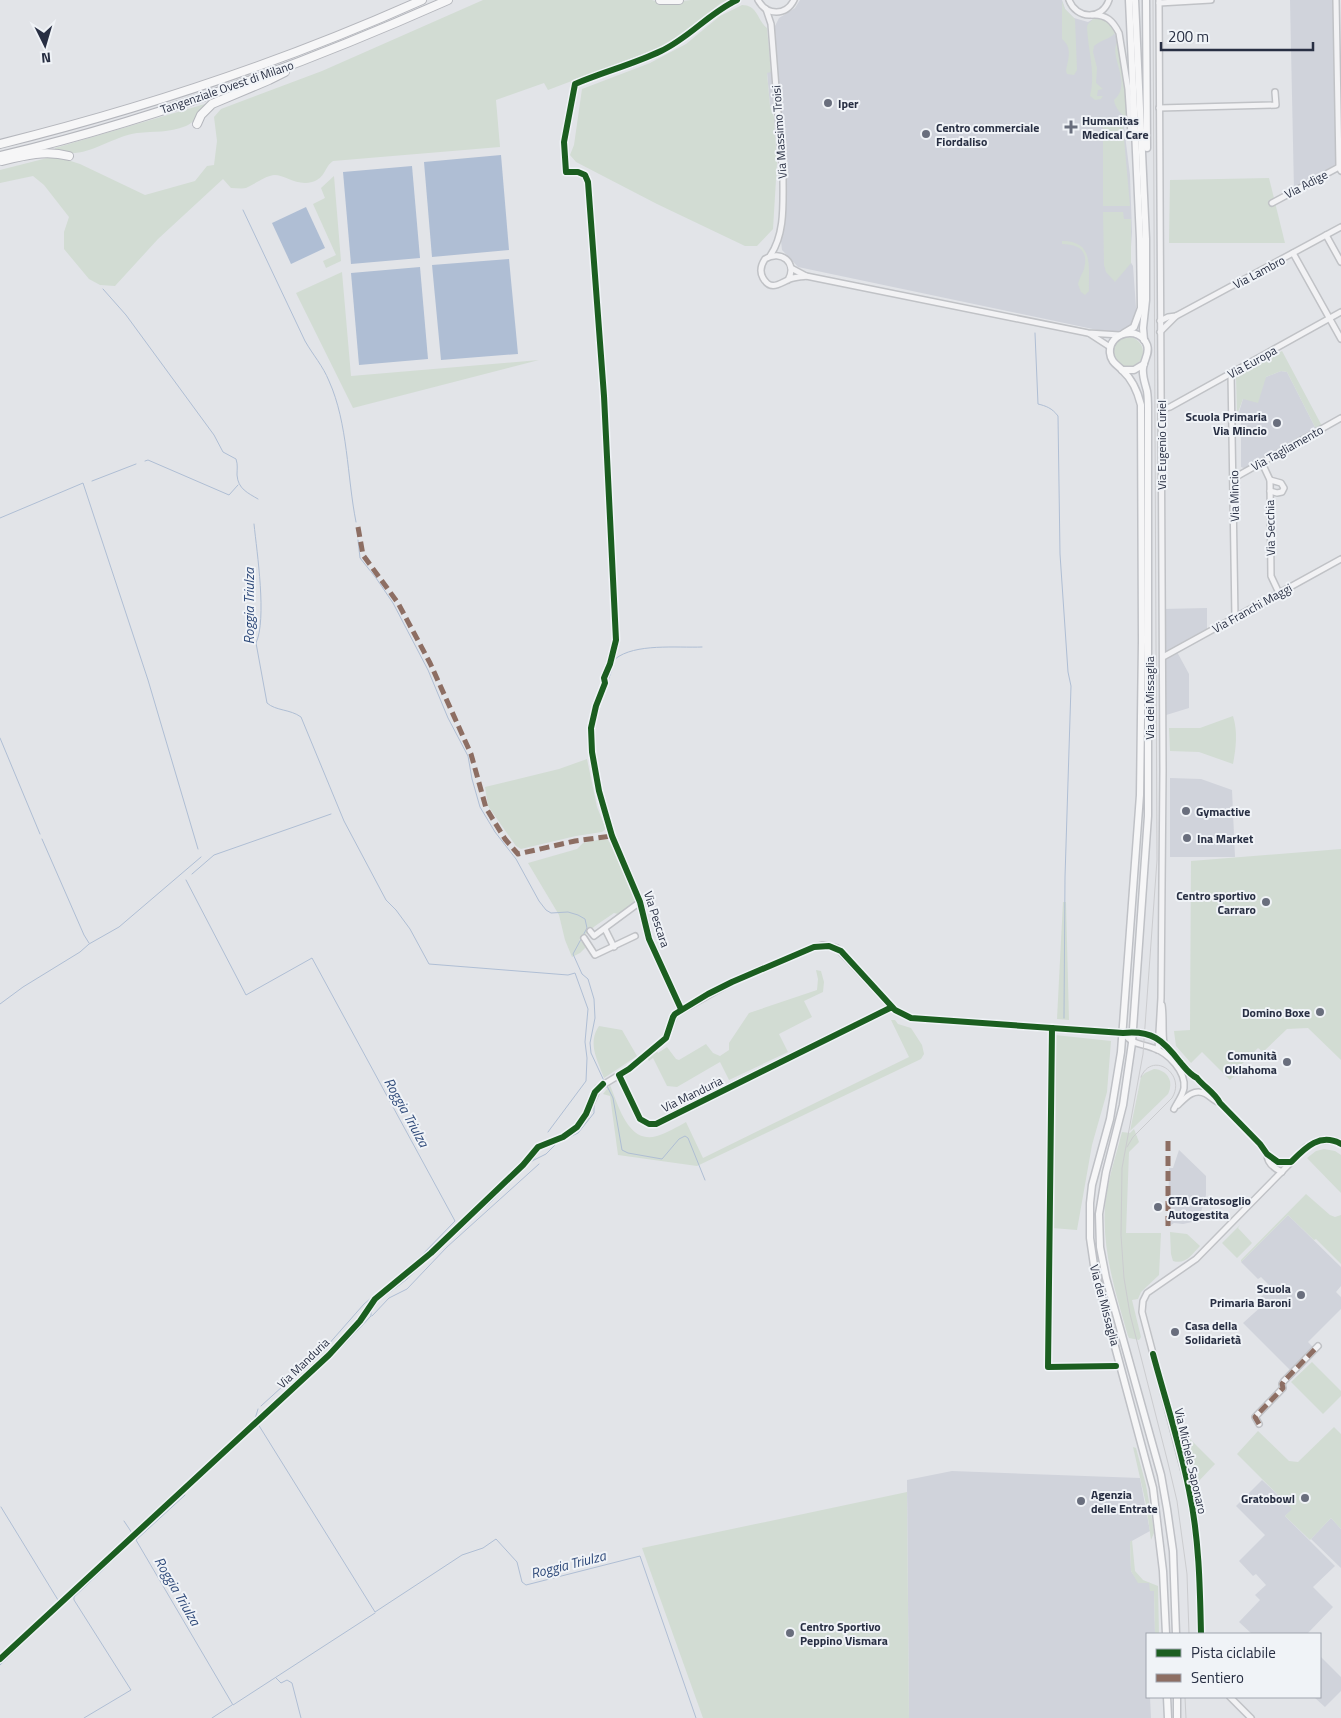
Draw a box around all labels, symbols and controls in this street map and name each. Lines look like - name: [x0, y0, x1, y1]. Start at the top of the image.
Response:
- north arrow: [20, 20, 70, 70]
- scale bar: [1161, 20, 1314, 52]
- text: 200 m: [1168, 25, 1209, 48]
- text: N: [40, 48, 52, 69]
- street label: Tangenziale Ovest di Milano: [158, 55, 296, 119]
- street label: Via Massimo Troisi: [766, 85, 792, 179]
- place label: Iper: [838, 94, 859, 113]
- marker: Iper: [822, 97, 834, 109]
- place label: Humanitas Medical Care: [1082, 111, 1149, 144]
- place label: Centro commerciale Fiordaliso: [936, 118, 1039, 151]
- marker: Humanitas Medical Care: [1064, 120, 1078, 134]
- marker: Centro commerciale Fiordaliso: [920, 128, 932, 140]
- street label: Via Adige: [1281, 165, 1331, 203]
- street label: Via Lambro: [1229, 250, 1289, 294]
- street label: Via Europa: [1224, 341, 1280, 383]
- street label: Via Eugenio Curiel: [1152, 400, 1171, 490]
- place label: Scuola Primaria Via Mincio: [1186, 407, 1267, 440]
- marker: Scuola Primaria Via Mincio: [1271, 417, 1283, 429]
- street label: Via Tagliamento: [1247, 420, 1327, 476]
- street label: Via Mincio: [1224, 470, 1244, 522]
- street label: Via Secchia: [1260, 500, 1280, 556]
- water label: Roggia Triulza: [238, 567, 259, 644]
- street label: Via Franchi Maggi: [1209, 578, 1295, 638]
- street label: Via dei Missaglia: [1140, 656, 1159, 740]
- place label: Gymactive: [1196, 802, 1250, 821]
- marker: Gymactive: [1180, 805, 1192, 817]
- place label: Ina Market: [1197, 829, 1254, 848]
- marker: Ina Market: [1181, 832, 1193, 844]
- place label: Centro sportivo Carraro: [1176, 886, 1256, 919]
- street label: Via Pescara: [639, 888, 675, 950]
- marker: Centro sportivo Carraro: [1260, 896, 1272, 908]
- place label: Domino Boxe: [1242, 1003, 1310, 1022]
- marker: Domino Boxe: [1314, 1006, 1326, 1018]
- place label: Comunità Oklahoma: [1224, 1046, 1277, 1079]
- marker: Comunità Oklahoma: [1281, 1056, 1293, 1068]
- street label: Via Manduria: [658, 1071, 726, 1117]
- water label: Roggia Triulza: [379, 1073, 435, 1151]
- place label: GTA Gratosoglio Autogestita: [1168, 1191, 1251, 1224]
- marker: GTA Gratosoglio Autogestita: [1152, 1201, 1164, 1213]
- street label: Via dei Missaglia: [1085, 1262, 1125, 1348]
- place label: Scuola Primaria Baroni: [1210, 1279, 1291, 1312]
- marker: Scuola Primaria Baroni: [1295, 1289, 1307, 1301]
- place label: Casa della Solidarietà: [1185, 1316, 1241, 1349]
- marker: Casa della Solidarietà: [1169, 1326, 1181, 1338]
- street label: Via Manduria: [273, 1333, 333, 1393]
- street label: Via Michele Saponaro: [1170, 1406, 1212, 1516]
- place label: Agenzia delle Entrate: [1091, 1485, 1158, 1518]
- place label: Gratobowl: [1241, 1489, 1295, 1508]
- marker: Gratobowl: [1299, 1492, 1311, 1504]
- marker: Agenzia delle Entrate: [1075, 1495, 1087, 1507]
- water label: Roggia Triulza: [528, 1544, 609, 1583]
- water label: Roggia Triulza: [150, 1553, 207, 1630]
- place label: Centro Sportivo Peppino Vismara: [800, 1617, 888, 1650]
- marker: Centro Sportivo Peppino Vismara: [784, 1627, 796, 1639]
- legend: [1146, 1633, 1321, 1698]
- text: Pista ciclabile: [1191, 1641, 1276, 1664]
- text: Sentiero: [1191, 1666, 1244, 1689]

